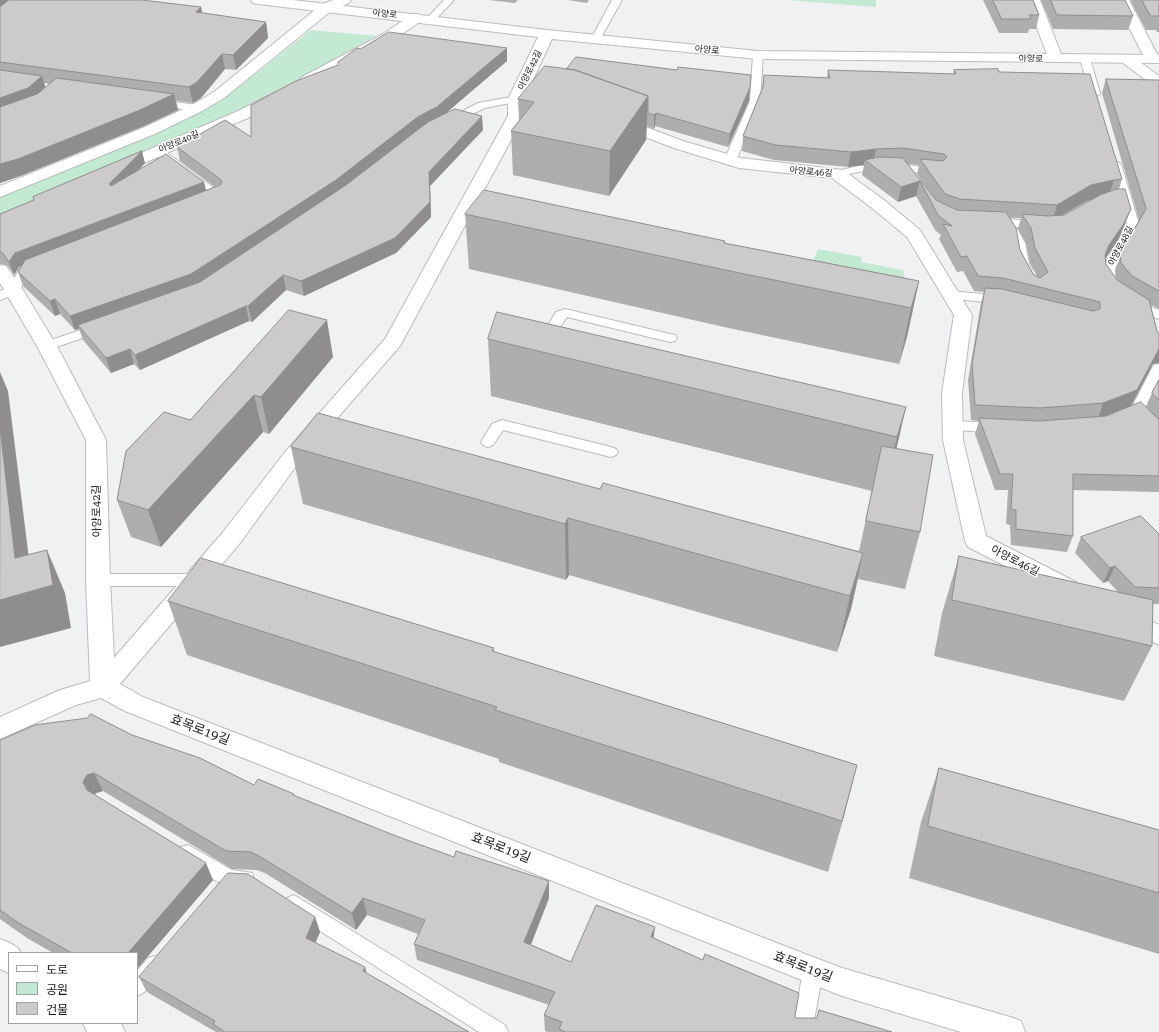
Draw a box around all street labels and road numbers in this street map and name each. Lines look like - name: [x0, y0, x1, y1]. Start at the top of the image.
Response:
- street label: 아양로: [372, 7, 398, 21]
- street label: 아양로: [694, 44, 720, 56]
- street label: 아양로42길: [516, 48, 544, 92]
- street label: 아양로: [1018, 53, 1044, 65]
- street label: 아양로40길: [157, 129, 201, 155]
- street label: 아양로46길: [789, 165, 833, 179]
- street label: 아양로48길: [1106, 224, 1136, 268]
- street label: 아양로42길: [90, 484, 104, 538]
- street label: 아양로46길: [988, 543, 1042, 579]
- street label: 효목로19길: [168, 712, 232, 748]
- street label: 효목로19길: [469, 830, 533, 866]
- street label: 효목로19길: [771, 949, 835, 985]

